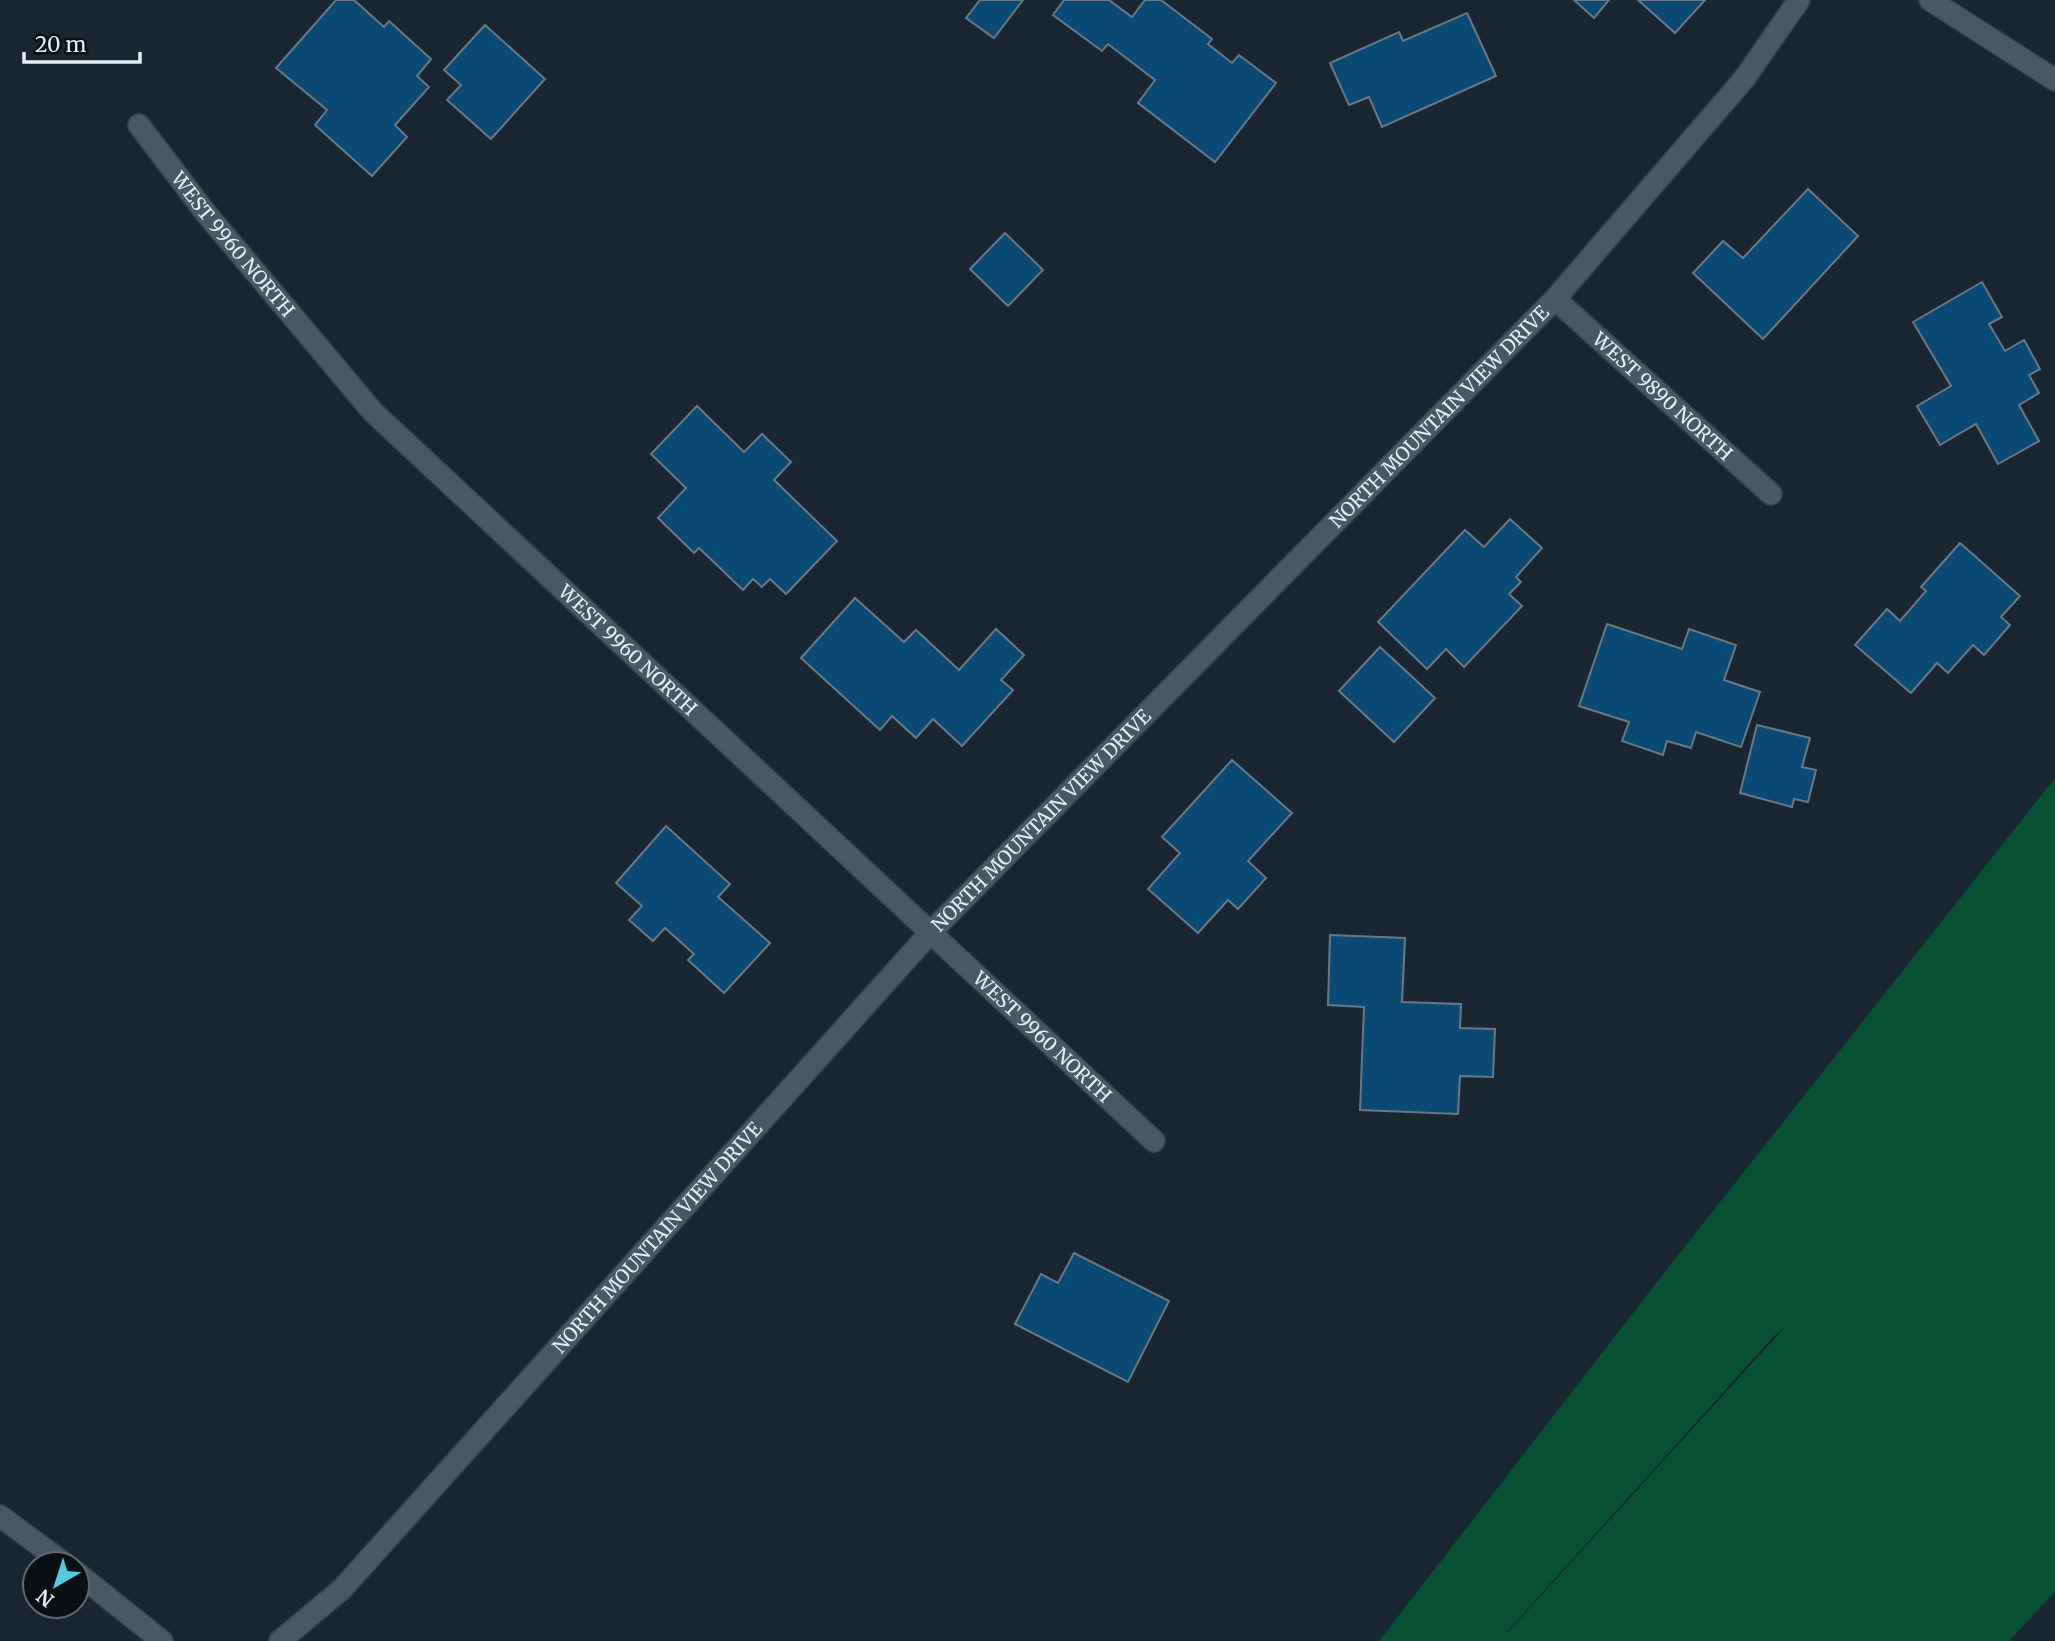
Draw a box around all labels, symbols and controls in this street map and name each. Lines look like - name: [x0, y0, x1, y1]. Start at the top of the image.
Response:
- scale bar: [24, 21, 140, 65]
- text: 20 m: [35, 31, 87, 58]
- street label: WEST 9960 NORTH: [166, 166, 300, 322]
- street label: NORTH MOUNTAIN VIEW DRIVE: [1324, 300, 1554, 533]
- street label: WEST 9890 NORTH: [1587, 326, 1738, 465]
- street label: WEST 9960 NORTH: [553, 579, 702, 720]
- street label: NORTH MOUNTAIN VIEW DRIVE: [926, 704, 1156, 937]
- street label: WEST 9960 NORTH: [967, 966, 1117, 1107]
- street label: NORTH MOUNTAIN VIEW DRIVE: [547, 1117, 767, 1358]
- north arrow: [21, 1550, 91, 1620]
- text: N: [32, 1584, 59, 1612]

